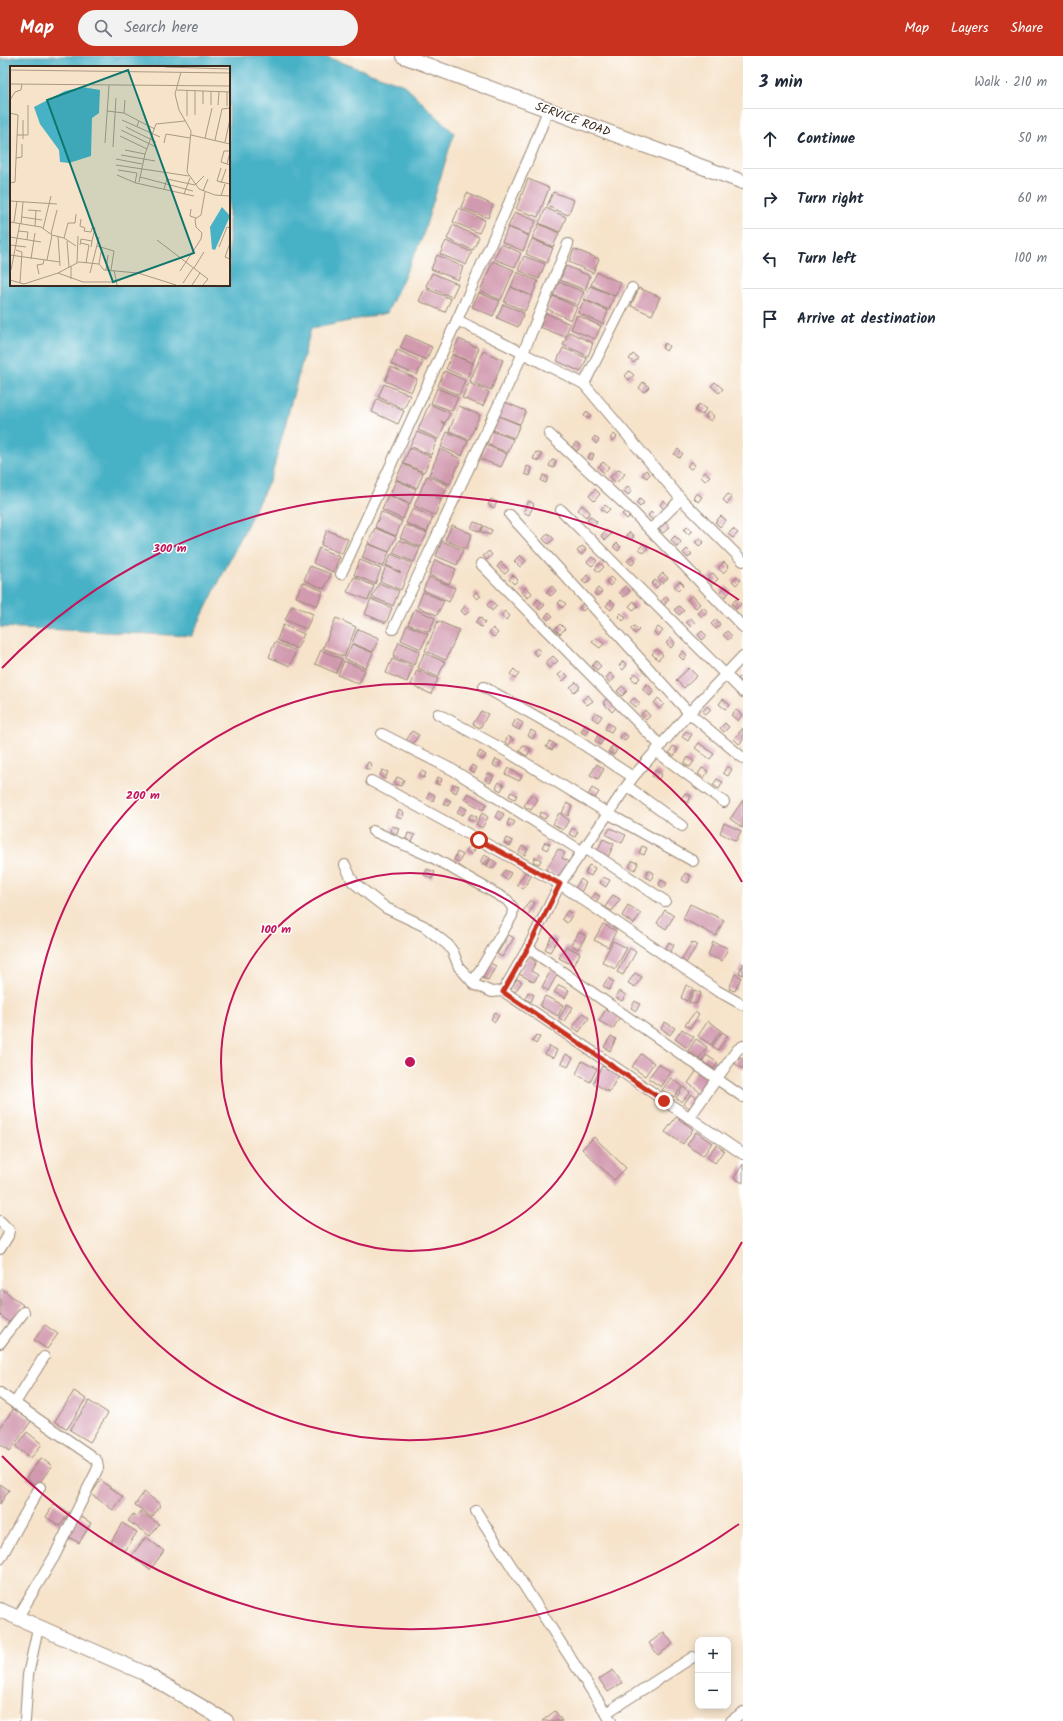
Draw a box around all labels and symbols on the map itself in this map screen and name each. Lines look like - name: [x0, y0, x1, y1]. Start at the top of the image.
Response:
- inset map: [10, 66, 230, 286]
- street label: SERVICE ROAD: [532, 97, 613, 142]
- text: 300 m: [152, 539, 187, 558]
- text: 200 m: [126, 786, 160, 805]
- route start: [470, 831, 488, 849]
- text: 100 m: [261, 920, 291, 939]
- centre of rings: [403, 1055, 417, 1069]
- route end: [655, 1092, 673, 1110]

